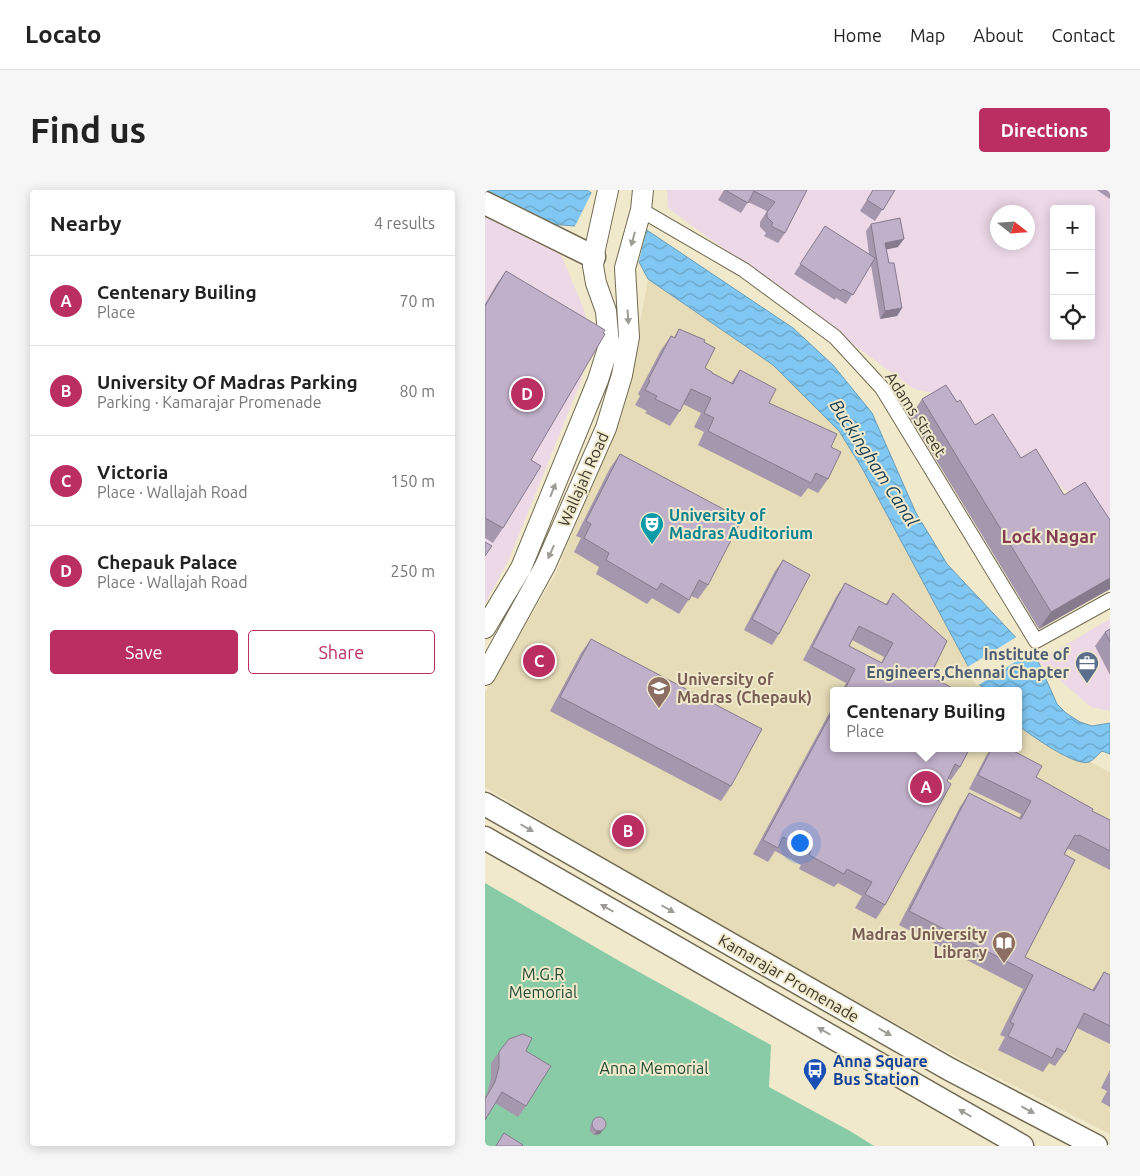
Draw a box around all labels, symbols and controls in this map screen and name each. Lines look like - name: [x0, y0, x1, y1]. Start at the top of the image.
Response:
- text: Locato: [25, 21, 101, 48]
- text: Home: [833, 25, 882, 45]
- text: Map: [910, 25, 945, 45]
- text: About: [973, 25, 1023, 45]
- text: Contact: [1051, 25, 1115, 45]
- button: Directions: [979, 108, 1110, 152]
- text: Find us: [30, 110, 146, 150]
- north arrow: [990, 205, 1035, 250]
- map controls: [1050, 205, 1095, 340]
- button: +: [1050, 205, 1095, 250]
- text: Nearby: [50, 211, 121, 235]
- text: 4 results: [374, 214, 435, 232]
- one-way arrow: [629, 232, 637, 247]
- button: −: [1050, 250, 1095, 295]
- text: Centenary Builing: [97, 281, 257, 303]
- text: A: [60, 292, 72, 310]
- text: 70 m: [399, 292, 435, 310]
- button: locate: [1050, 295, 1095, 340]
- text: Place: [97, 303, 135, 321]
- one-way arrow: [624, 309, 632, 325]
- street label: Adams Street: [882, 368, 950, 460]
- text: University Of Madras Parking: [97, 371, 358, 393]
- pin: D: [511, 375, 543, 413]
- text: B: [61, 382, 71, 400]
- text: 80 m: [399, 382, 435, 400]
- text: Parking · Kamarajar Promenade: [97, 393, 322, 411]
- water label: Buckingham Canal: [826, 395, 923, 530]
- street label: Wallajah Road: [554, 429, 612, 529]
- text: Victoria: [97, 461, 168, 483]
- text: C: [61, 472, 71, 490]
- text: 150 m: [390, 472, 435, 490]
- text: Place · Wallajah Road: [97, 483, 248, 501]
- one-way arrow: [549, 483, 557, 497]
- place label: University of Madras Auditorium: [669, 506, 813, 542]
- theatre icon: University of Madras Auditorium: [639, 511, 665, 545]
- district label: Lock Nagar: [1002, 526, 1097, 546]
- one-way arrow: [547, 545, 555, 559]
- text: Chepauk Palace: [97, 551, 237, 573]
- text: D: [60, 562, 72, 580]
- text: 250 m: [390, 562, 435, 580]
- text: Place · Wallajah Road: [97, 573, 248, 591]
- button: Save: [50, 630, 238, 674]
- button: Share: [248, 630, 435, 674]
- pin: C: [523, 642, 555, 680]
- place label: Institute of Engineers,Chennai Chapter: [866, 645, 1069, 681]
- office icon: Institute of Engineers,Chennai Chapter: [1074, 650, 1100, 684]
- place label: University of Madras (Chepauk): [677, 670, 812, 707]
- school or university icon: University of Madras (Chepauk): [646, 675, 672, 709]
- popup: [830, 687, 1022, 752]
- text: Centenary Builing: [846, 700, 1006, 722]
- text: Place: [846, 722, 884, 740]
- pin: A: [910, 768, 942, 806]
- pin: B: [612, 812, 644, 850]
- one-way arrow: [520, 824, 535, 832]
- your location: [787, 830, 813, 856]
- one-way arrow: [600, 904, 613, 913]
- one-way arrow: [661, 905, 675, 913]
- place label: Madras University Library: [851, 925, 988, 961]
- street label: Kamarajar Promenade: [716, 930, 862, 1026]
- library icon: Madras University Library: [991, 930, 1017, 964]
- park label: M.G.R Memorial: [509, 965, 577, 1001]
- one-way arrow: [818, 1027, 831, 1036]
- one-way arrow: [879, 1028, 892, 1037]
- place label: Anna Square Bus Station: [833, 1052, 928, 1088]
- bus stop icon: Anna Square Bus Station: [802, 1057, 828, 1091]
- park label: Anna Memorial: [600, 1059, 708, 1077]
- one-way arrow: [1021, 1106, 1035, 1114]
- one-way arrow: [958, 1108, 972, 1117]

